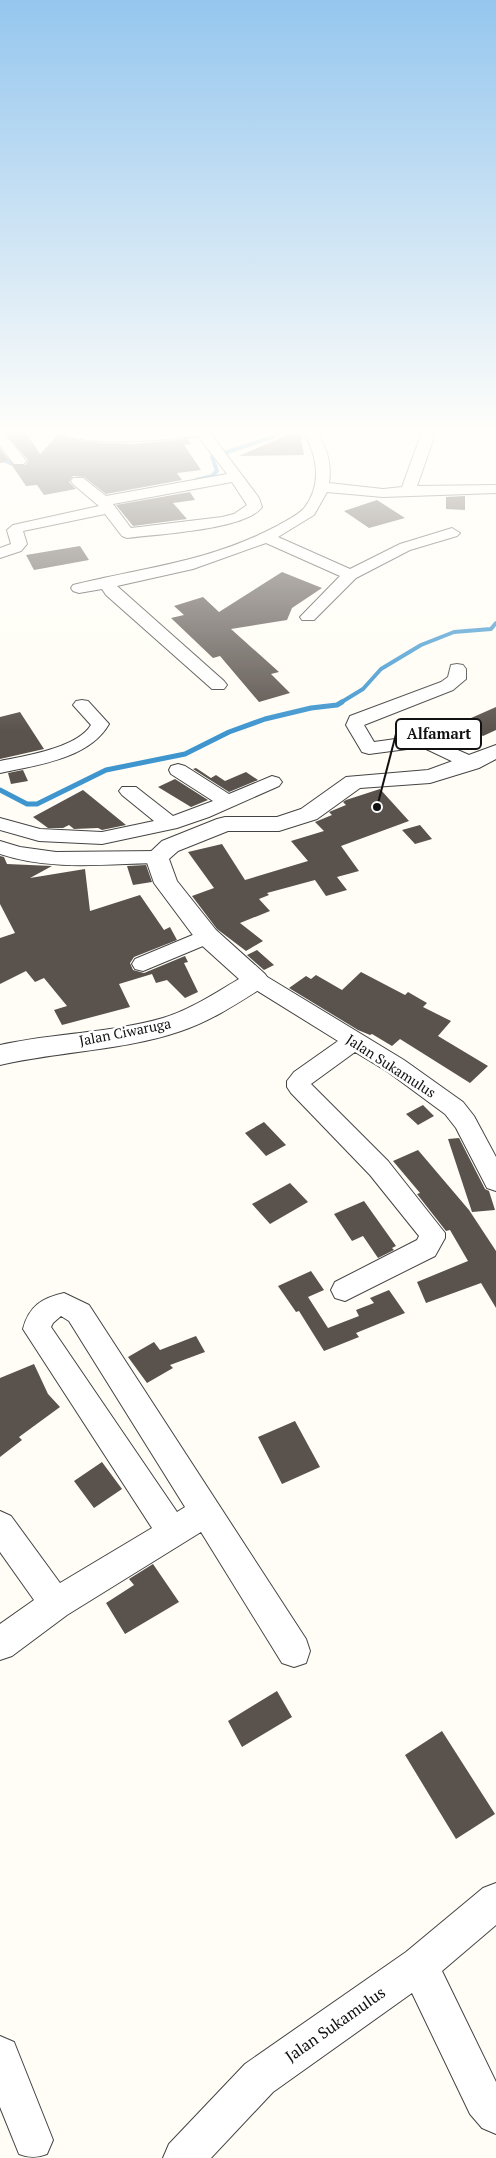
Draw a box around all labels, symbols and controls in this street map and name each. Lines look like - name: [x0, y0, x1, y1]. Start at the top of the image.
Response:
- callout: Alfamart: [396, 719, 481, 749]
- text: Alfamart: [407, 723, 471, 743]
- street label: Jalan Ciwaruga: [77, 1013, 172, 1050]
- street label: Jalan Sukamulus: [343, 1030, 440, 1102]
- street label: Jalan Sukamulus: [280, 1981, 390, 2067]

